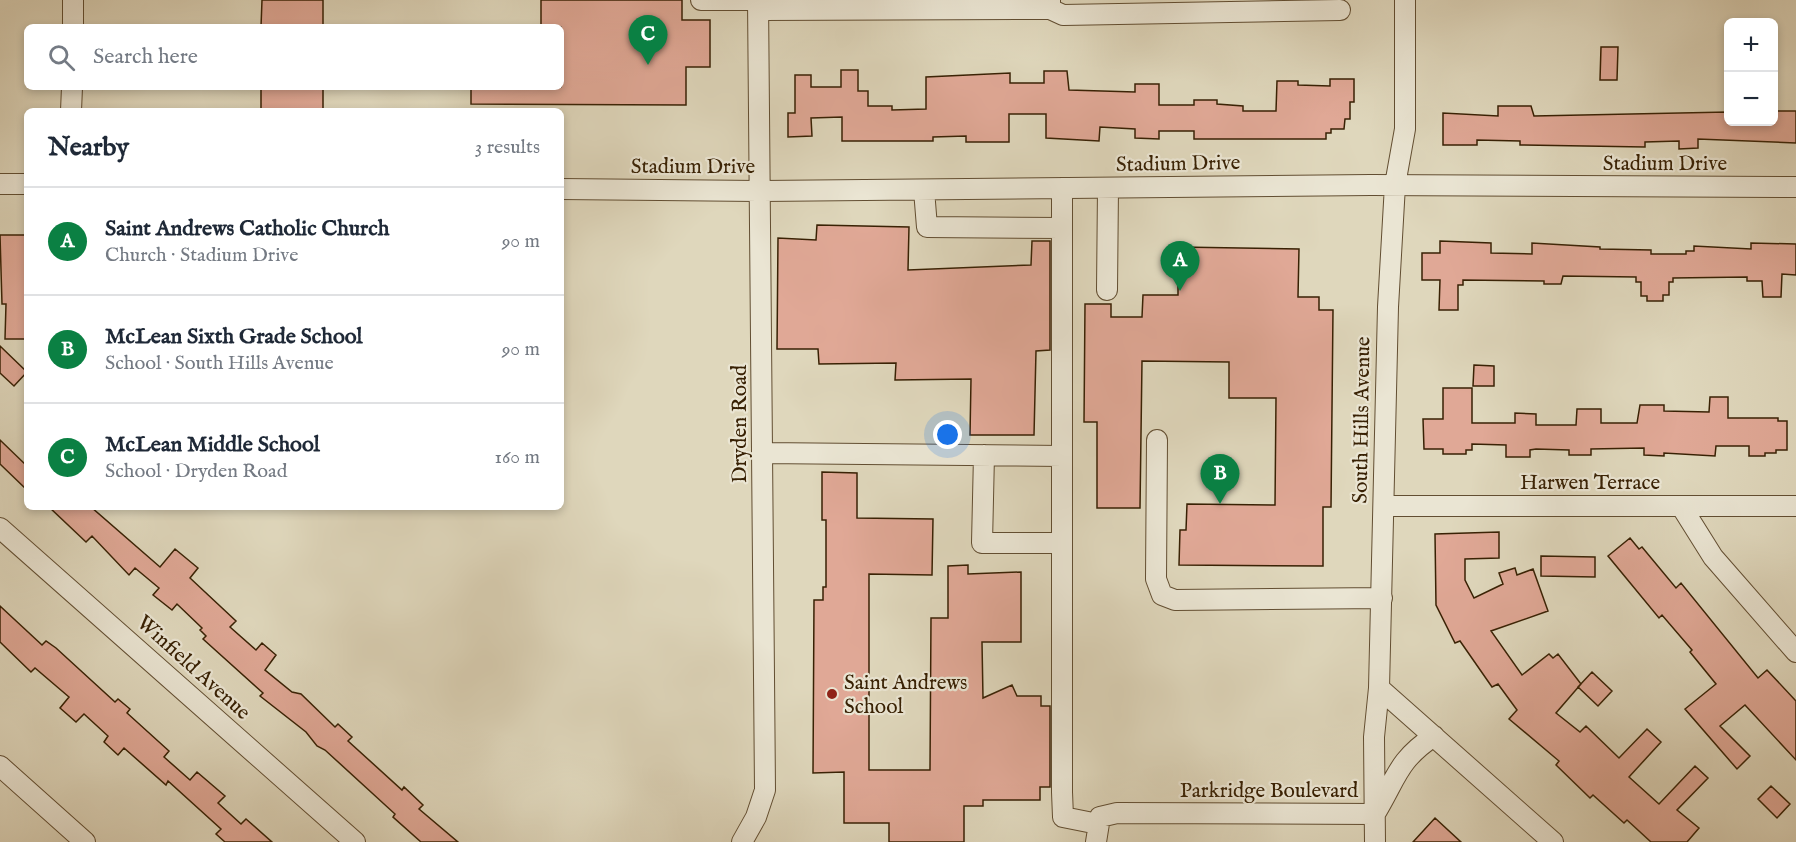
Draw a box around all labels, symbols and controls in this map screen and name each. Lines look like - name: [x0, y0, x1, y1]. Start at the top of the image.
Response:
- pin: C: [628, 16, 668, 65]
- map controls: [1724, 18, 1778, 126]
- button: +: [1724, 18, 1778, 72]
- search box: [24, 24, 564, 90]
- icon: search: [45, 41, 78, 74]
- text: Search here: [93, 43, 198, 71]
- button: −: [1724, 72, 1778, 126]
- text: Nearby: [48, 131, 129, 164]
- text: 3 results: [475, 135, 540, 160]
- street label: Stadium Drive: [1116, 150, 1241, 179]
- street label: Stadium Drive: [1603, 151, 1728, 178]
- street label: Stadium Drive: [631, 154, 756, 181]
- text: Saint Andrews Catholic Church: [105, 215, 389, 243]
- text: A: [61, 229, 74, 254]
- text: 90 m: [502, 229, 540, 254]
- pin: A: [1160, 242, 1200, 291]
- text: Church · Stadium Drive: [105, 243, 298, 268]
- text: McLean Sixth Grade School: [105, 323, 363, 351]
- street label: South Hills Avenue: [1348, 336, 1377, 504]
- text: B: [61, 337, 74, 362]
- text: 90 m: [502, 337, 540, 362]
- text: School · South Hills Avenue: [105, 351, 334, 376]
- street label: Dryden Road: [727, 364, 754, 483]
- your location: [933, 420, 962, 449]
- text: McLean Middle School: [105, 431, 320, 459]
- text: C: [60, 445, 75, 470]
- text: 160 m: [494, 445, 540, 470]
- pin: B: [1200, 454, 1240, 504]
- text: School · Dryden Road: [105, 459, 287, 484]
- street label: Harwen Terrace: [1520, 470, 1660, 497]
- street label: Winfield Avenue: [130, 610, 256, 727]
- place label: Saint Andrews School: [844, 670, 967, 721]
- marker: Saint Andrews School: [825, 687, 839, 701]
- street label: Parkridge Boulevard: [1180, 778, 1359, 805]

